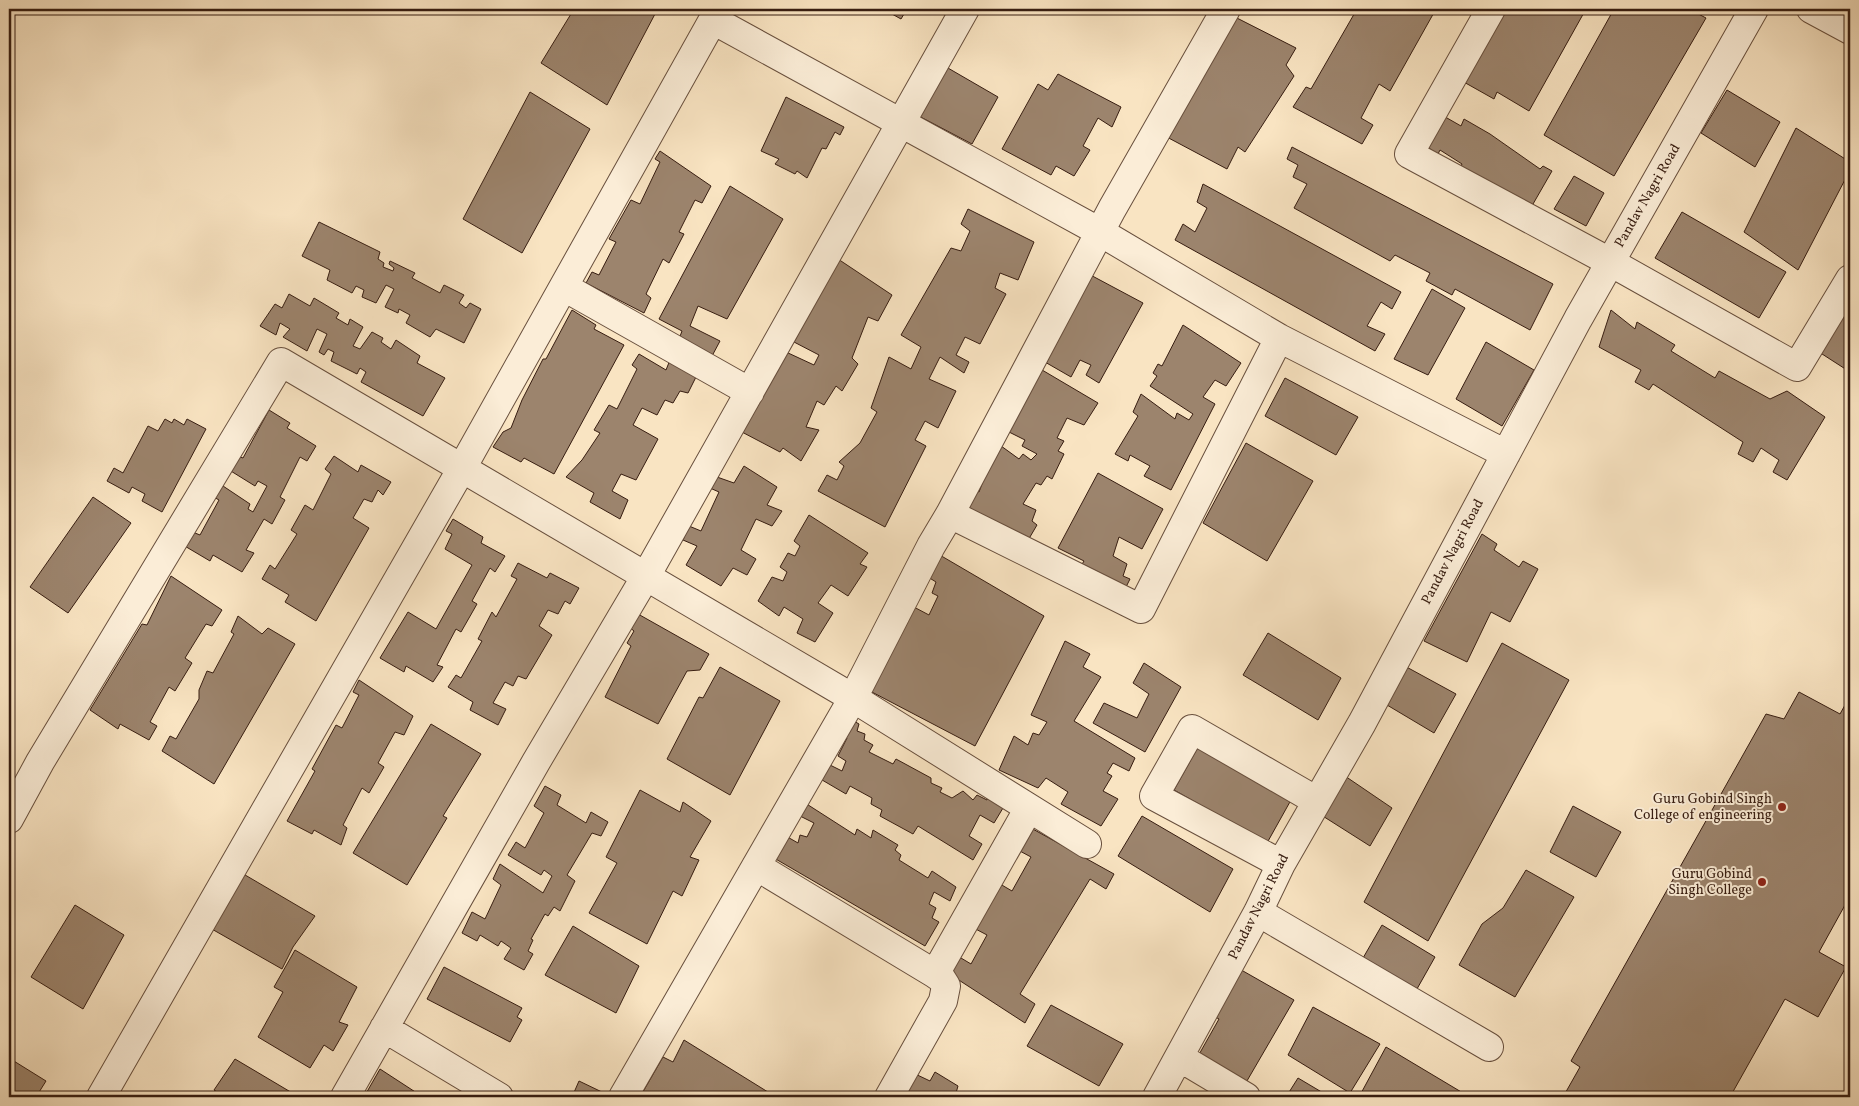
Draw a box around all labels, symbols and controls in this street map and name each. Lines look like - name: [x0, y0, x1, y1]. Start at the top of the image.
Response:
- street label: Pandav Nagri Road: [1611, 141, 1685, 251]
- street label: Pandav Nagri Road: [1417, 496, 1489, 608]
- place label: Guru Gobind Singh College of engineering: [1634, 790, 1772, 825]
- marker: Guru Gobind Singh College of engineering: [1776, 801, 1788, 813]
- street label: Pandav Nagri Road: [1224, 851, 1294, 963]
- place label: Guru Gobind Singh College: [1668, 865, 1752, 900]
- marker: Guru Gobind Singh College: [1756, 876, 1768, 888]

